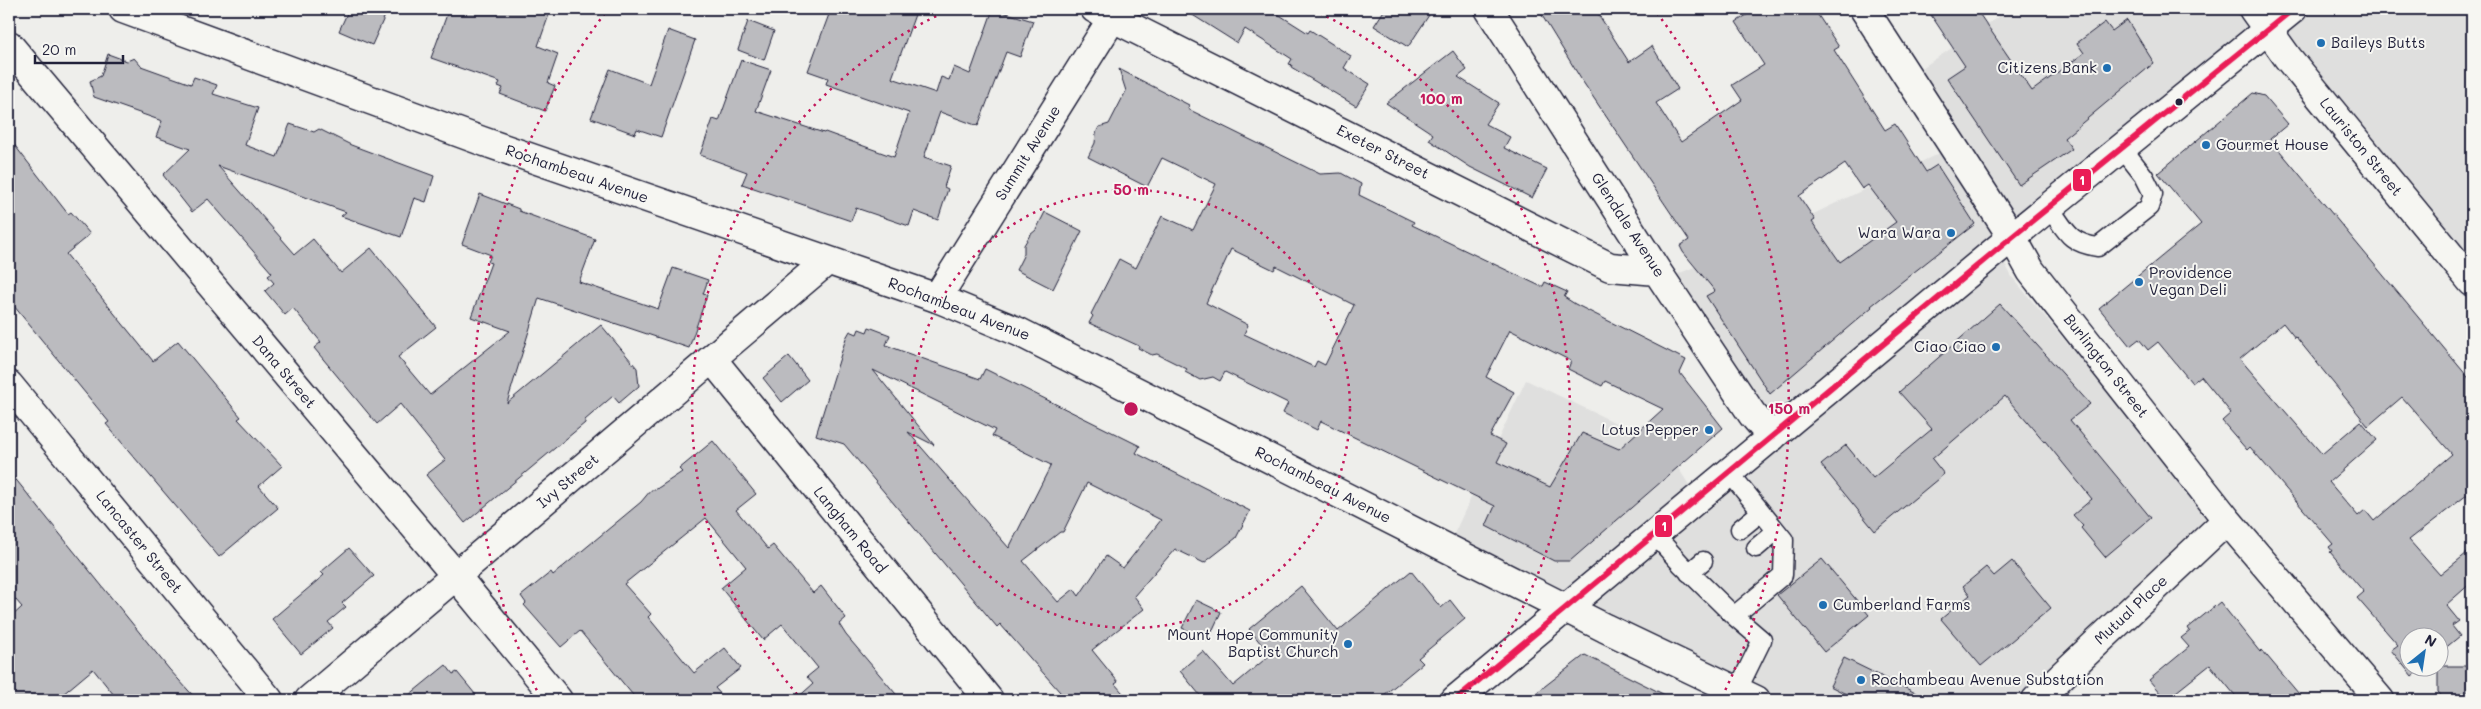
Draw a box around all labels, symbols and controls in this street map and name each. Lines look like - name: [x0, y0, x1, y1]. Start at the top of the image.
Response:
- scale bar: [35, 32, 122, 64]
- place label: Baileys Butts: [2331, 32, 2425, 52]
- marker: Baileys Butts: [2315, 37, 2327, 49]
- text: 20 m: [42, 39, 76, 59]
- place label: Citizens Bank: [1998, 57, 2097, 77]
- marker: Citizens Bank: [2101, 62, 2113, 74]
- text: 100 m: [1419, 88, 1463, 108]
- street label: Lauriston Street: [2316, 93, 2408, 200]
- unlabelled marker: [2174, 97, 2184, 107]
- street label: Summit Avenue: [990, 101, 1064, 204]
- street label: Exeter Street: [1334, 119, 1433, 183]
- place label: Gourmet House: [2216, 134, 2329, 154]
- street label: Rochambeau Avenue: [503, 139, 652, 207]
- marker: Gourmet House: [2200, 139, 2212, 151]
- street label: Glendale Avenue: [1587, 168, 1670, 281]
- line badge: 1: [2072, 168, 2092, 192]
- text: 1: [2079, 170, 2085, 189]
- text: 50 m: [1113, 179, 1149, 199]
- place label: Wara Wara: [1857, 222, 1941, 242]
- marker: Wara Wara: [1945, 227, 1957, 239]
- place label: Providence Vegan Deli: [2149, 262, 2232, 299]
- street label: Rochambeau Avenue: [886, 272, 1033, 344]
- marker: Providence Vegan Deli: [2133, 276, 2145, 288]
- street label: Burlington Street: [2060, 309, 2154, 421]
- street label: Dana Street: [248, 331, 321, 412]
- place label: Ciao Ciao: [1914, 336, 1986, 356]
- marker: Ciao Ciao: [1990, 341, 2002, 353]
- text: 150 m: [1768, 398, 1810, 418]
- centre of rings: [1122, 400, 1140, 418]
- place label: Lotus Pepper: [1602, 419, 1699, 439]
- marker: Lotus Pepper: [1703, 424, 1715, 436]
- street label: Rochambeau Avenue: [1252, 441, 1395, 527]
- street label: Ivy Street: [532, 449, 602, 512]
- street label: Langham Road: [810, 482, 892, 577]
- street label: Lancaster Street: [92, 486, 188, 597]
- line badge: 1: [1654, 514, 1673, 538]
- text: 1: [1661, 516, 1667, 535]
- street label: Mutual Place: [2089, 570, 2171, 648]
- place label: Cumberland Farms: [1833, 594, 1970, 614]
- marker: Cumberland Farms: [1817, 599, 1829, 611]
- place label: Mount Hope Community Baptist Church: [1167, 624, 1338, 661]
- north arrow: [2398, 626, 2448, 676]
- text: N: [2421, 629, 2440, 651]
- marker: Mount Hope Community Baptist Church: [1342, 638, 1354, 650]
- place label: Rochambeau Avenue Substation: [1871, 669, 2104, 689]
- marker: Rochambeau Avenue Substation: [1855, 674, 1867, 686]

